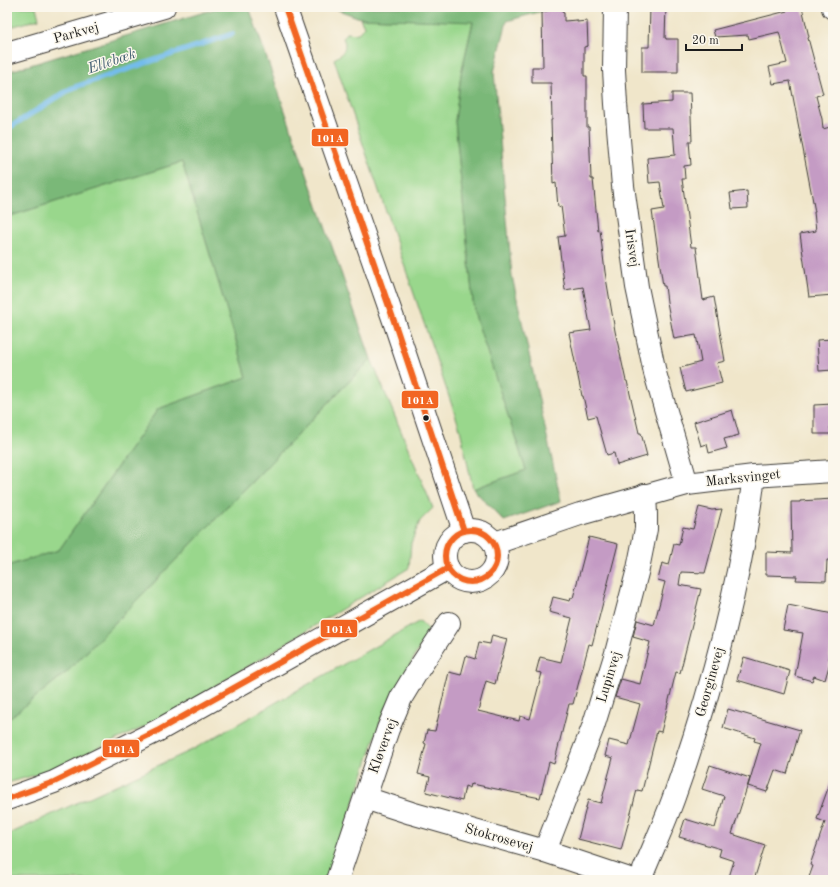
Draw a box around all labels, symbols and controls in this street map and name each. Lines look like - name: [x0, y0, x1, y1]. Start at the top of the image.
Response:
- street label: Parkvej: [52, 20, 100, 46]
- scale bar: [686, 26, 742, 52]
- text: 20 m: [692, 35, 719, 47]
- water label: Ellebæk: [85, 47, 138, 78]
- line badge: 101A: [311, 128, 349, 147]
- text: 101A: [316, 134, 344, 145]
- street label: Irisvej: [622, 228, 642, 268]
- line badge: 101A: [401, 390, 439, 409]
- text: 101A: [406, 396, 434, 407]
- unlabelled marker: [421, 413, 431, 423]
- street label: Marksvinget: [705, 467, 781, 489]
- line badge: 101A: [320, 619, 358, 638]
- text: 101A: [325, 625, 353, 636]
- street label: Georginevej: [693, 645, 727, 719]
- street label: Lupinvej: [595, 650, 623, 704]
- street label: Kløvervej: [367, 716, 399, 776]
- line badge: 101A: [102, 739, 140, 758]
- text: 101A: [107, 745, 135, 756]
- street label: Stokrosevej: [463, 822, 535, 854]

